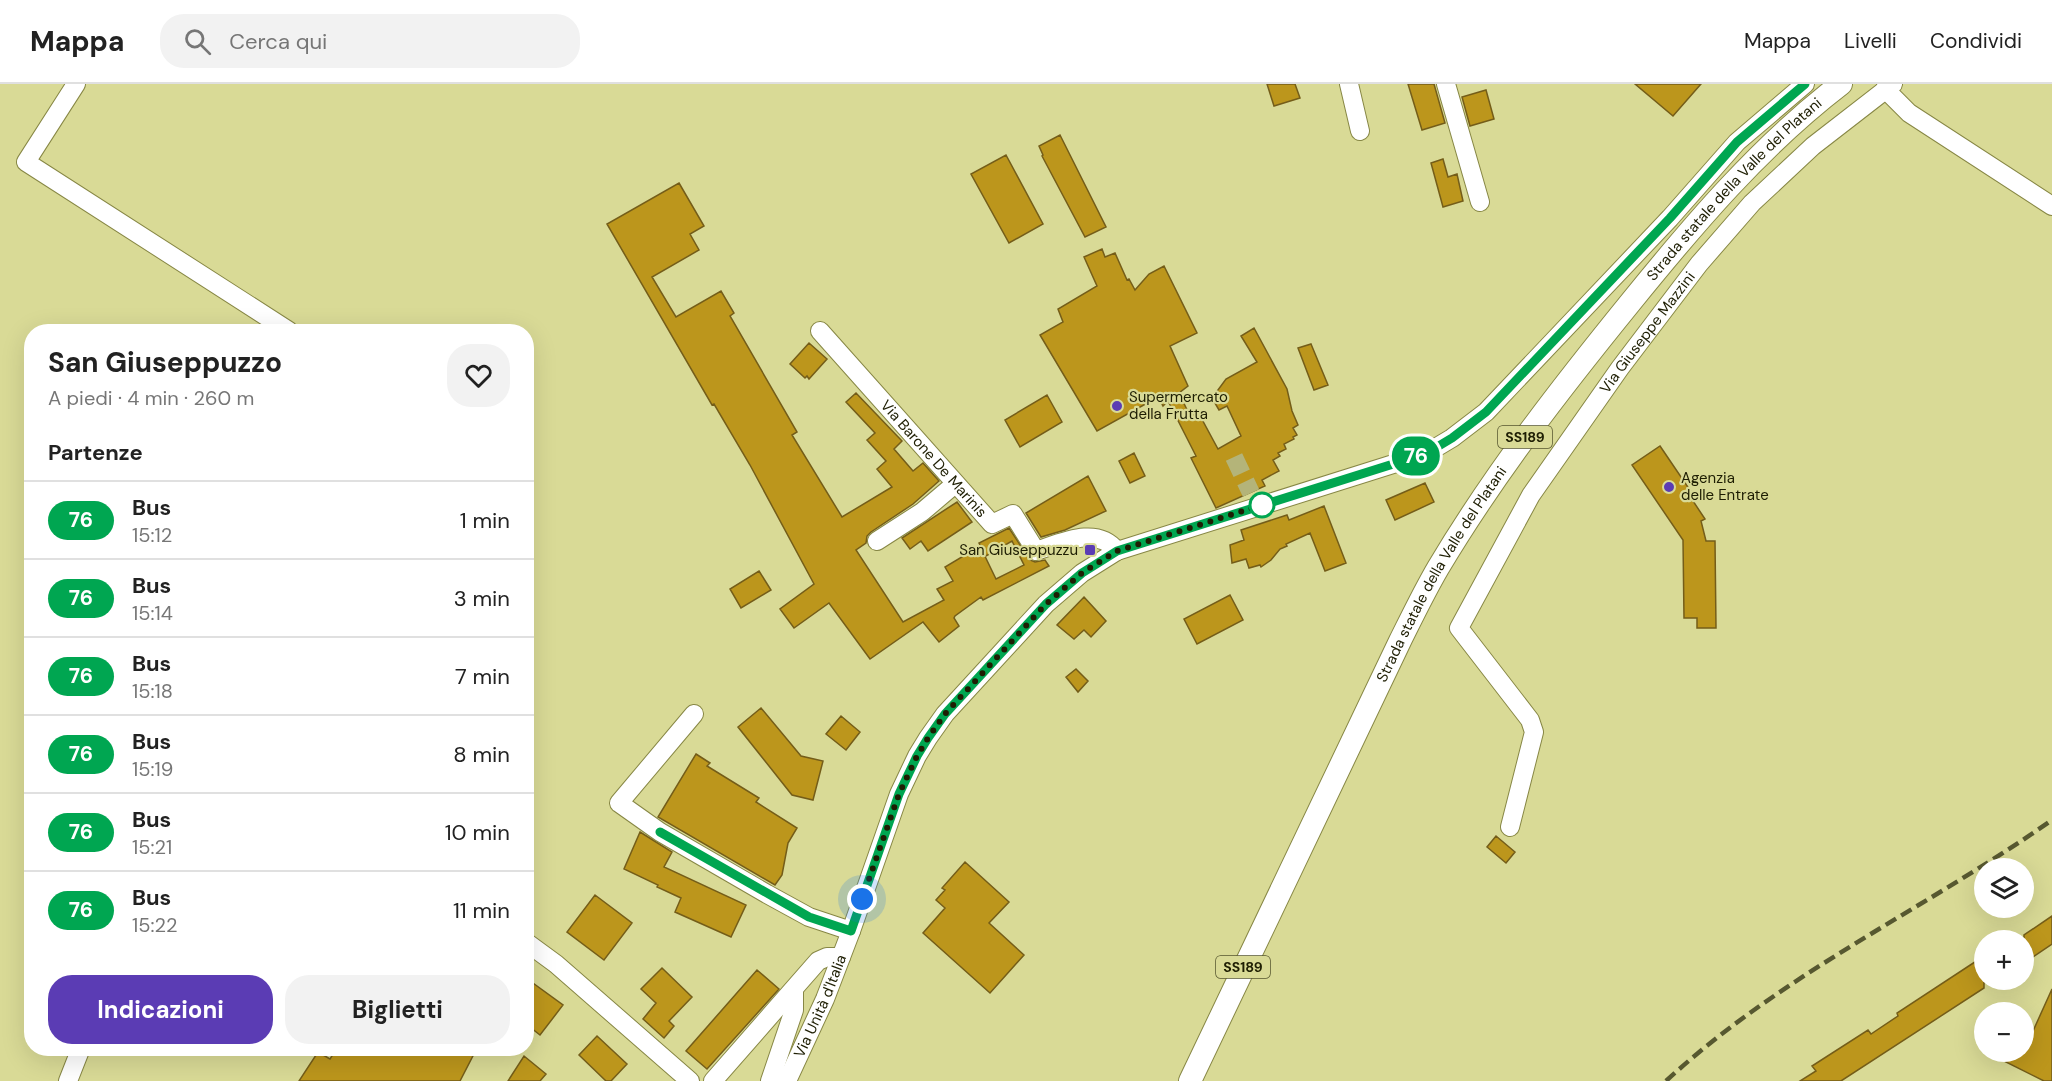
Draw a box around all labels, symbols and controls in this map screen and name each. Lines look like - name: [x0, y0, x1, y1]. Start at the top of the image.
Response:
- search box: [160, 14, 580, 68]
- text: Mappa: [30, 23, 124, 60]
- icon: search: [181, 25, 214, 58]
- text: Cerca qui: [229, 27, 327, 56]
- text: Mappa: [1744, 27, 1811, 55]
- text: Livelli: [1844, 27, 1897, 55]
- text: Condividi: [1930, 27, 2022, 55]
- street label: Strada statale della Valle del Platani: [1642, 93, 1826, 285]
- street label: Via Giuseppe Mazzini: [1595, 268, 1700, 397]
- text: San Giuseppuzzo: [48, 344, 282, 381]
- button: heart: [447, 344, 510, 407]
- text: A piedi · 4 min · 260 m: [48, 385, 254, 411]
- place label: Supermercato della Frutta: [1129, 387, 1228, 424]
- street label: Via Barone De Marinis: [876, 396, 991, 522]
- marker: Supermercato della Frutta: [1110, 399, 1124, 413]
- road number: SS189: [1498, 426, 1552, 448]
- line badge: 76: [1389, 436, 1443, 476]
- text: Partenze: [48, 438, 143, 467]
- text: 76: [1404, 442, 1428, 470]
- street label: Strada statale della Valle del Platani: [1372, 462, 1511, 685]
- place label: Agenzia delle Entrate: [1681, 468, 1769, 505]
- marker: Agenzia delle Entrate: [1662, 480, 1676, 494]
- unlabelled marker: [1249, 492, 1275, 518]
- text: Bus: [132, 493, 171, 522]
- text: 76: [69, 506, 93, 534]
- text: 1 min: [460, 506, 510, 535]
- text: 15:12: [132, 522, 172, 548]
- place label: San Giuseppuzzu: [959, 540, 1078, 560]
- marker: San Giuseppuzzu: [1083, 543, 1097, 557]
- text: Bus: [132, 571, 171, 600]
- text: 76: [69, 584, 93, 612]
- text: 3 min: [454, 584, 510, 613]
- text: 15:14: [132, 600, 173, 626]
- text: Bus: [132, 649, 171, 678]
- text: 76: [69, 662, 93, 690]
- text: 7 min: [455, 662, 510, 691]
- text: 15:18: [132, 678, 173, 704]
- text: Bus: [132, 727, 171, 756]
- text: 76: [69, 740, 93, 768]
- text: 8 min: [453, 740, 510, 769]
- text: 15:19: [132, 756, 173, 782]
- text: Bus: [132, 805, 171, 834]
- text: 76: [69, 818, 93, 846]
- text: 10 min: [445, 818, 510, 847]
- text: 15:21: [132, 834, 172, 860]
- map controls: [1974, 858, 2034, 1062]
- button: layers: [1974, 858, 2034, 918]
- text: Bus: [132, 883, 171, 912]
- your location: [847, 884, 877, 914]
- text: 76: [69, 896, 93, 924]
- text: 11 min: [453, 896, 510, 925]
- text: 15:22: [132, 912, 178, 938]
- button: +: [1974, 930, 2034, 990]
- street label: Via Unità d'Italia: [789, 952, 851, 1061]
- road number: SS189: [1216, 956, 1270, 978]
- button: Indicazioni: [48, 975, 273, 1044]
- button: Biglietti: [285, 975, 510, 1044]
- button: −: [1974, 1002, 2034, 1062]

